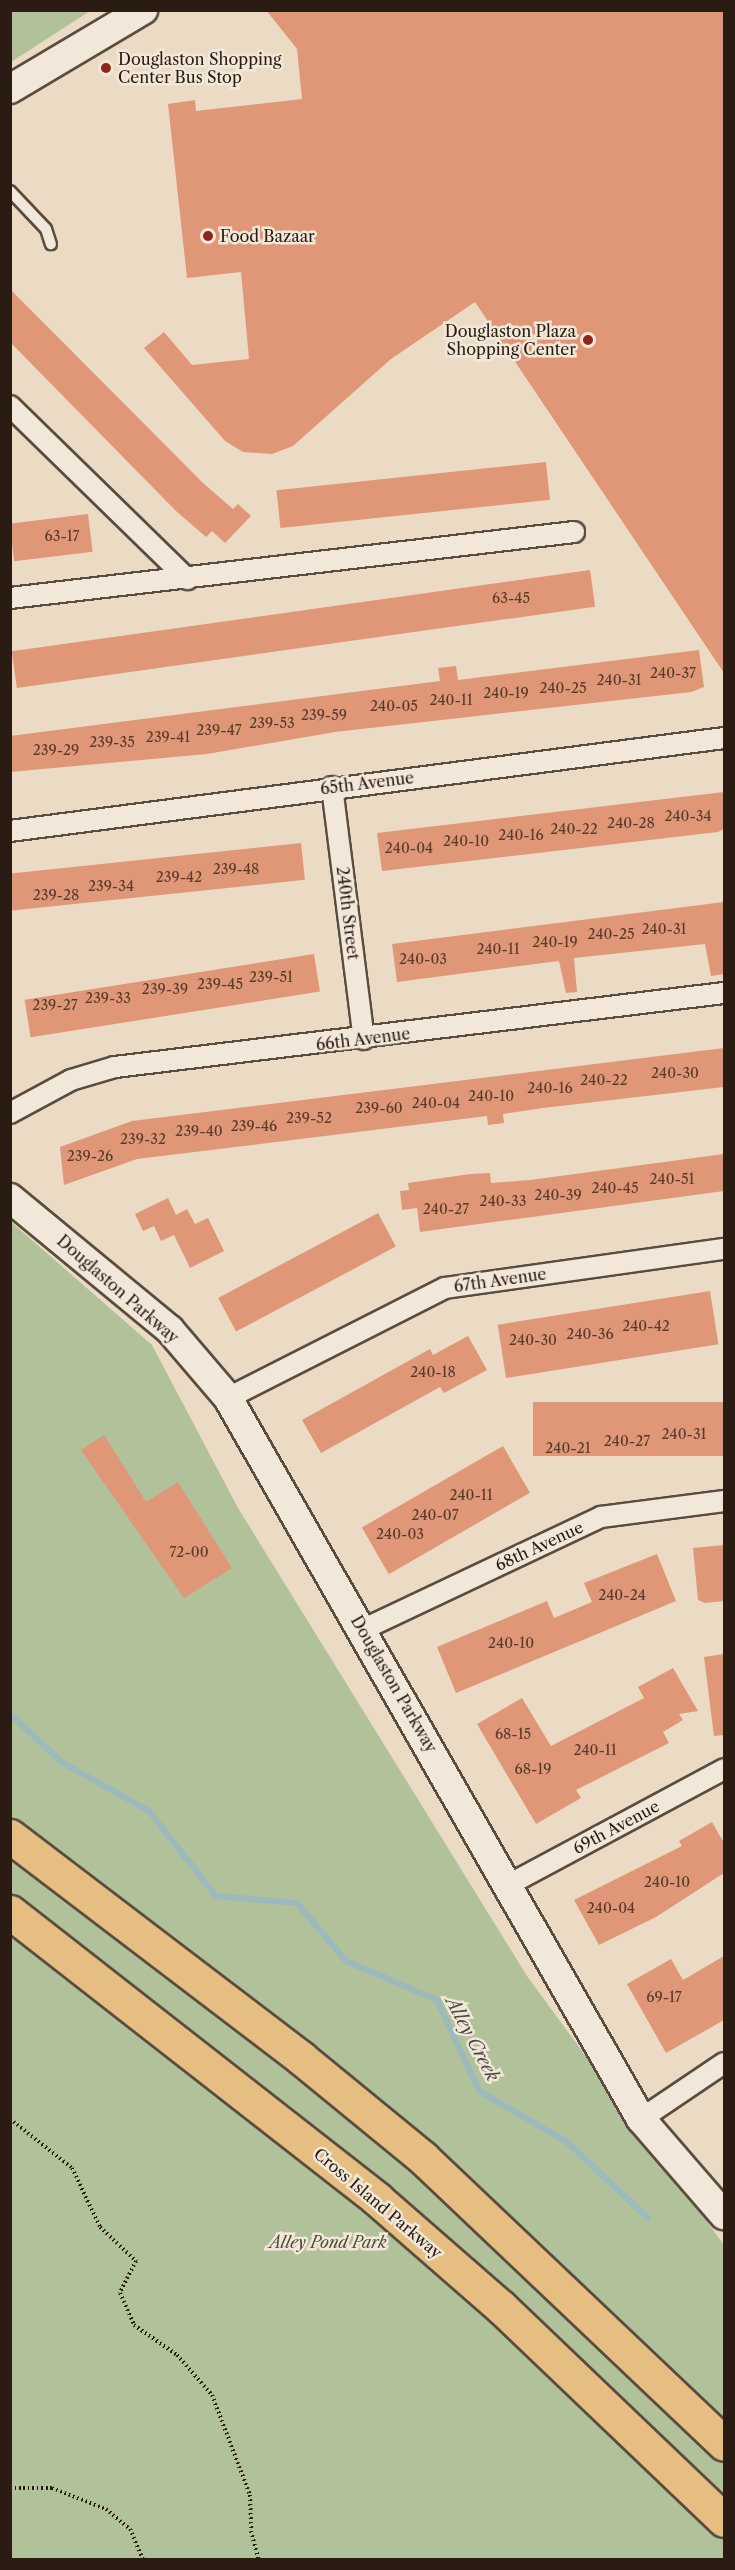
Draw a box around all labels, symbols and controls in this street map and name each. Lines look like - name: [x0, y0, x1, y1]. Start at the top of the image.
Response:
- place label: Douglaston Shopping Center Bus Stop: [118, 49, 281, 87]
- marker: Douglaston Shopping Center Bus Stop: [99, 61, 113, 75]
- place label: Food Bazaar: [220, 226, 315, 246]
- marker: Food Bazaar: [201, 229, 215, 243]
- place label: Douglaston Plaza Shopping Center: [445, 321, 576, 359]
- marker: Douglaston Plaza Shopping Center: [581, 333, 595, 347]
- house number: 63-17: [45, 528, 79, 544]
- house number: 63-45: [492, 590, 530, 606]
- house number: 240-37: [650, 665, 696, 681]
- house number: 240-31: [596, 672, 642, 688]
- house number: 240-25: [539, 680, 587, 696]
- house number: 240-19: [483, 685, 529, 701]
- house number: 240-11: [429, 692, 473, 708]
- house number: 240-05: [370, 698, 418, 714]
- house number: 239-59: [301, 707, 347, 723]
- house number: 239-53: [249, 715, 295, 731]
- house number: 239-47: [196, 722, 242, 738]
- house number: 239-41: [146, 729, 190, 745]
- house number: 239-35: [89, 734, 135, 750]
- house number: 239-29: [33, 742, 79, 758]
- street label: 65th Avenue: [319, 768, 415, 798]
- house number: 240-34: [664, 808, 712, 824]
- house number: 240-28: [607, 815, 655, 831]
- house number: 240-22: [550, 821, 598, 837]
- house number: 240-16: [498, 827, 544, 843]
- house number: 240-10: [443, 833, 489, 849]
- house number: 240-04: [385, 840, 433, 856]
- house number: 239-48: [213, 861, 259, 877]
- street label: 240th Street: [333, 865, 363, 961]
- house number: 239-42: [156, 869, 202, 885]
- house number: 239-34: [88, 878, 134, 894]
- house number: 239-28: [33, 887, 79, 903]
- house number: 240-31: [641, 921, 687, 937]
- house number: 240-25: [587, 926, 635, 942]
- house number: 240-19: [532, 934, 578, 950]
- house number: 240-11: [476, 941, 520, 957]
- house number: 240-03: [399, 951, 447, 967]
- house number: 239-51: [249, 969, 293, 985]
- house number: 239-45: [197, 976, 243, 992]
- house number: 239-39: [142, 981, 188, 997]
- house number: 239-33: [85, 990, 131, 1006]
- house number: 239-27: [32, 997, 78, 1013]
- street label: 66th Avenue: [314, 1024, 412, 1054]
- house number: 240-30: [651, 1065, 699, 1081]
- house number: 240-22: [580, 1072, 628, 1088]
- house number: 240-16: [527, 1080, 573, 1096]
- house number: 240-10: [468, 1088, 514, 1104]
- house number: 240-04: [412, 1095, 460, 1111]
- house number: 239-60: [355, 1100, 403, 1116]
- house number: 239-52: [286, 1110, 332, 1126]
- house number: 239-46: [231, 1118, 277, 1134]
- house number: 239-40: [175, 1123, 223, 1139]
- house number: 239-32: [120, 1131, 166, 1147]
- house number: 239-26: [67, 1148, 113, 1164]
- house number: 240-51: [650, 1171, 694, 1187]
- house number: 240-45: [591, 1180, 639, 1196]
- house number: 240-39: [534, 1187, 582, 1203]
- house number: 240-33: [480, 1193, 526, 1209]
- house number: 240-27: [423, 1201, 469, 1217]
- street label: Douglaston Parkway: [53, 1231, 183, 1347]
- street label: 67th Avenue: [452, 1264, 548, 1296]
- house number: 240-42: [622, 1318, 670, 1334]
- house number: 240-36: [566, 1326, 614, 1342]
- house number: 240-30: [509, 1332, 557, 1348]
- house number: 240-18: [410, 1364, 456, 1380]
- house number: 240-31: [661, 1426, 707, 1442]
- house number: 240-27: [604, 1433, 650, 1449]
- house number: 240-21: [545, 1440, 591, 1456]
- house number: 240-11: [449, 1487, 493, 1503]
- house number: 240-07: [411, 1507, 459, 1523]
- street label: 68th Avenue: [492, 1517, 586, 1575]
- house number: 240-03: [376, 1526, 424, 1542]
- house number: 72-00: [169, 1544, 209, 1560]
- house number: 240-24: [598, 1587, 646, 1603]
- street label: Douglaston Parkway: [347, 1612, 441, 1756]
- house number: 240-10: [488, 1635, 534, 1651]
- house number: 68-15: [495, 1726, 531, 1742]
- house number: 240-11: [573, 1742, 617, 1758]
- house number: 68-19: [515, 1761, 551, 1777]
- street label: 69th Avenue: [569, 1796, 663, 1858]
- house number: 240-10: [644, 1874, 690, 1890]
- house number: 240-04: [587, 1900, 635, 1916]
- house number: 69-17: [646, 1989, 682, 2005]
- water label: Alley Creek: [441, 1993, 503, 2085]
- street label: Cross Island Parkway: [310, 2144, 446, 2262]
- park label: Alley Pond Park: [269, 2232, 387, 2252]

